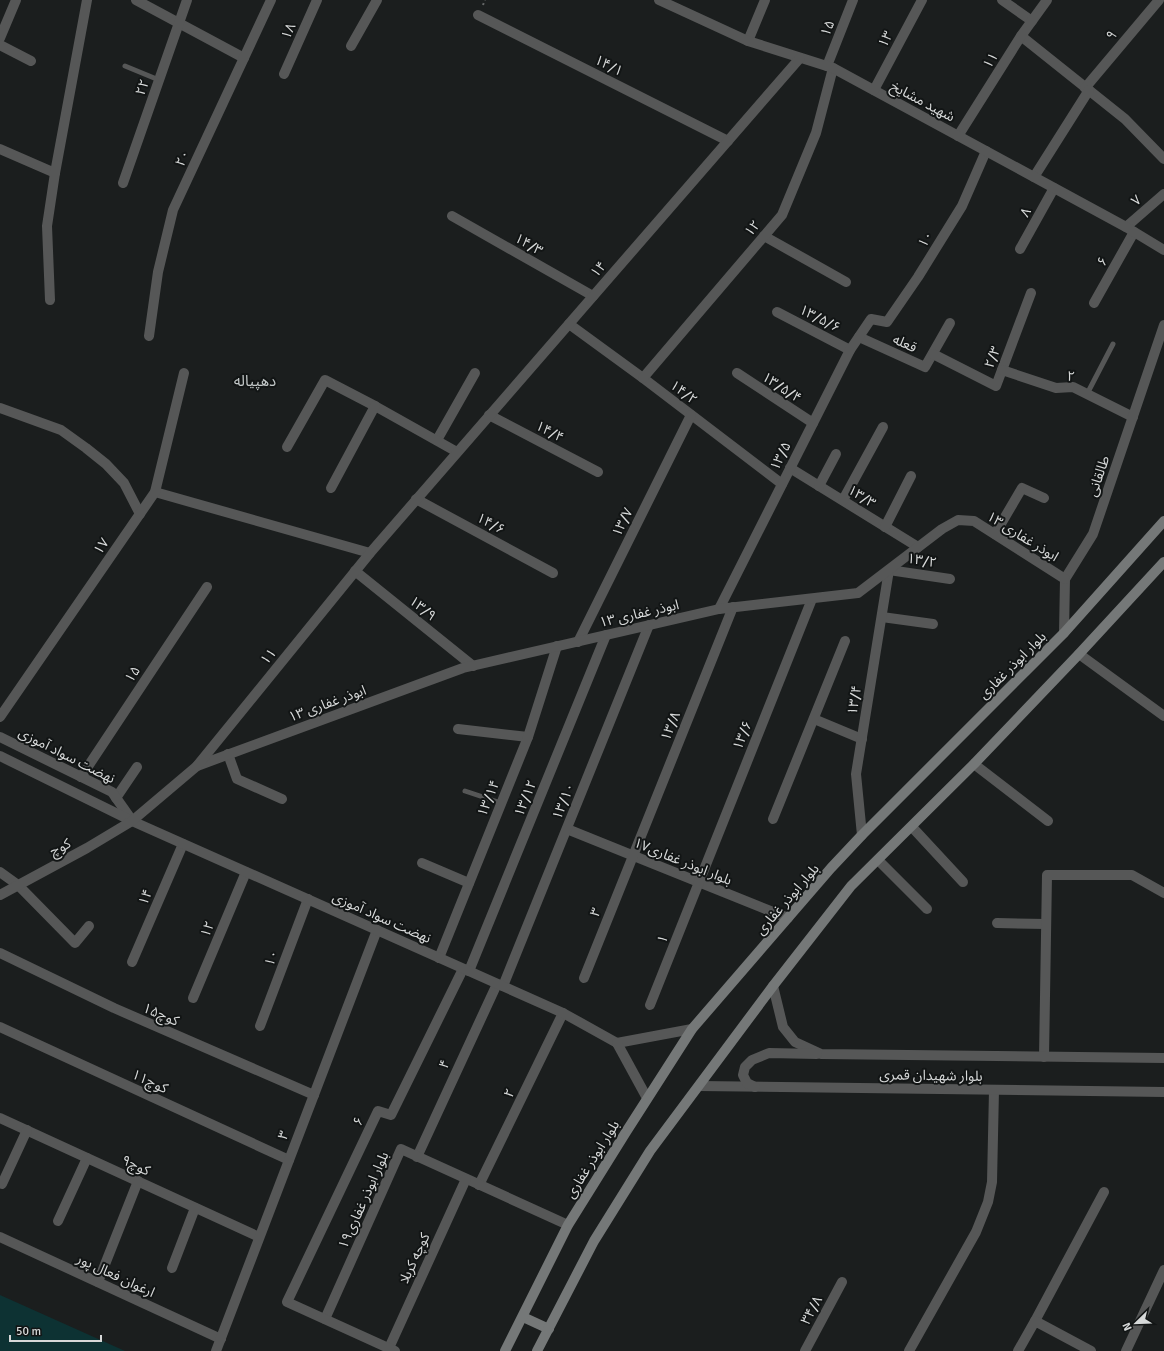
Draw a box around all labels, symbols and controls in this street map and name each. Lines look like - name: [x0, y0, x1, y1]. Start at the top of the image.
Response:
- street label: ۱۵: [817, 18, 838, 39]
- street label: ۱۸: [277, 20, 299, 42]
- street label: ۹: [1102, 27, 1120, 44]
- street label: ۱۳: [874, 28, 897, 50]
- street label: ۱۱: [979, 49, 1002, 72]
- street label: ۱۴/۱: [592, 51, 626, 80]
- street label: ۲۲: [132, 77, 153, 98]
- street label: شهید مشایخ: [887, 77, 958, 127]
- street label: ۲۰: [171, 147, 194, 169]
- street label: ۷: [1128, 191, 1145, 209]
- street label: ۸: [1016, 205, 1035, 220]
- street label: ۱۲: [741, 217, 764, 240]
- street label: ۱۰: [914, 228, 937, 251]
- street label: ۱۴/۳: [512, 230, 546, 259]
- street label: ۶: [1093, 254, 1112, 269]
- street label: ۱۴: [587, 258, 610, 281]
- street label: ۱۳/۵/۶: [796, 301, 843, 336]
- street label: قعله: [890, 331, 919, 356]
- street label: ۲/۳: [981, 344, 1004, 370]
- street label: ۱۳/۵/۴: [759, 368, 805, 406]
- street label: ۲: [1066, 368, 1076, 385]
- district label: دهپیاله: [234, 372, 276, 391]
- street label: ۱۴/۲: [667, 377, 701, 408]
- street label: ۱۴/۴: [533, 417, 567, 446]
- street label: ۱۳/۵: [766, 439, 795, 473]
- street label: طالقانی: [1084, 453, 1113, 499]
- street label: ۱۳/۳: [845, 481, 879, 512]
- street label: ۱۳/۷: [608, 505, 637, 539]
- street label: ۱۳ ابوذر غفاری: [984, 508, 1062, 565]
- street label: ۱۴/۶: [474, 509, 508, 538]
- street label: ۱۷: [90, 535, 113, 558]
- street label: ۱۳/۲: [906, 550, 938, 571]
- street label: ۱۳/۹: [406, 592, 440, 624]
- street label: ۱۳ ابوذر غفاری: [597, 596, 681, 631]
- street label: بلوار ابوذر غفاری: [975, 628, 1050, 703]
- street label: ۱۱: [257, 645, 280, 668]
- street label: ۱۵: [121, 663, 144, 686]
- street label: ۱۳ ابوذر غفاری: [286, 682, 368, 725]
- street label: ۱۳/۴: [844, 684, 865, 716]
- street label: ۱۳/۸: [657, 709, 684, 743]
- street label: ۱۳/۶: [729, 718, 756, 752]
- street label: نهضت سواد آموزی: [16, 724, 118, 787]
- street label: ۱۳/۱۴: [473, 777, 503, 819]
- street label: ۱۳/۱۲: [510, 777, 540, 819]
- street label: ۱۳/۱۰: [548, 780, 578, 822]
- street label: بلوار ابوذر غفاری۱۷: [631, 834, 735, 889]
- street label: کوچ: [47, 835, 75, 862]
- street label: بلوار ابوذر غفاری: [752, 860, 823, 938]
- street label: ۱۴: [135, 886, 156, 908]
- street label: نهضت سواد آموزی: [330, 888, 434, 947]
- street label: ۳: [586, 905, 605, 919]
- street label: ۱۲: [197, 918, 218, 940]
- street label: ۱: [653, 932, 672, 946]
- street label: ۱۰: [261, 948, 282, 969]
- street label: ۱۵کوچ: [139, 999, 182, 1032]
- street label: ۴: [435, 1057, 454, 1071]
- street label: ۱۱کوچ: [128, 1066, 171, 1099]
- street label: بلوار شهیدان قمری: [879, 1066, 983, 1085]
- street label: ۲: [500, 1086, 519, 1101]
- street label: ۶: [349, 1114, 368, 1128]
- street label: بلوار ابوذر غفاری: [562, 1117, 623, 1201]
- street label: ۳: [274, 1128, 293, 1142]
- street label: بلوار ابوذر غفاری۱۹: [334, 1149, 393, 1251]
- street label: ۹کوچ: [118, 1151, 153, 1181]
- street label: کوچه کربلا: [395, 1230, 435, 1287]
- street label: ارغوان فعال پور: [73, 1250, 158, 1302]
- street label: ۳۴/۸: [797, 1293, 826, 1327]
- north arrow: [1116, 1303, 1156, 1343]
- scale bar: [10, 1317, 101, 1343]
- text: N: [1120, 1321, 1135, 1333]
- text: 50 m: [16, 1324, 41, 1339]

